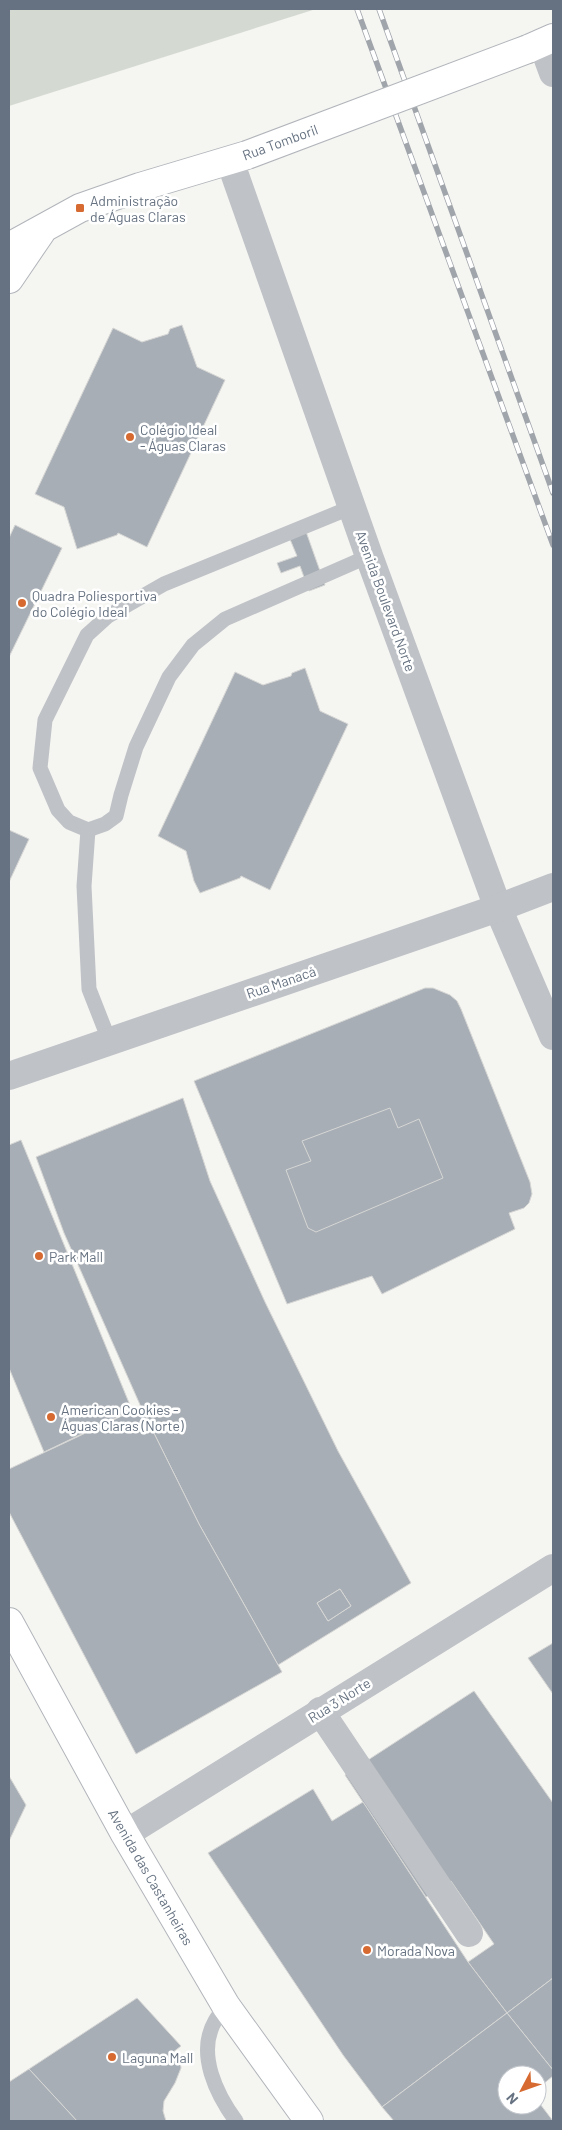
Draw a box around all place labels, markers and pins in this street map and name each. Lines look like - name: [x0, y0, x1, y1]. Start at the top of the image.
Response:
- place label: Administração de Águas Claras: [90, 192, 186, 225]
- marker: Administração de Águas Claras: [74, 202, 86, 214]
- place label: Colégio Ideal - Águas Claras: [140, 421, 226, 454]
- marker: Colégio Ideal - Águas Claras: [124, 431, 136, 443]
- place label: Quadra Poliesportiva do Colégio Ideal: [32, 587, 157, 620]
- marker: Quadra Poliesportiva do Colégio Ideal: [16, 597, 28, 609]
- place label: Park Mall: [49, 1248, 103, 1265]
- marker: Park Mall: [33, 1250, 45, 1262]
- place label: American Cookies - Águas Claras (Norte): [61, 1401, 184, 1434]
- marker: American Cookies - Águas Claras (Norte): [45, 1411, 57, 1423]
- place label: Morada Nova: [377, 1942, 455, 1959]
- marker: Morada Nova: [361, 1944, 373, 1956]
- place label: Laguna Mall: [122, 2049, 193, 2066]
- marker: Laguna Mall: [106, 2051, 118, 2063]

